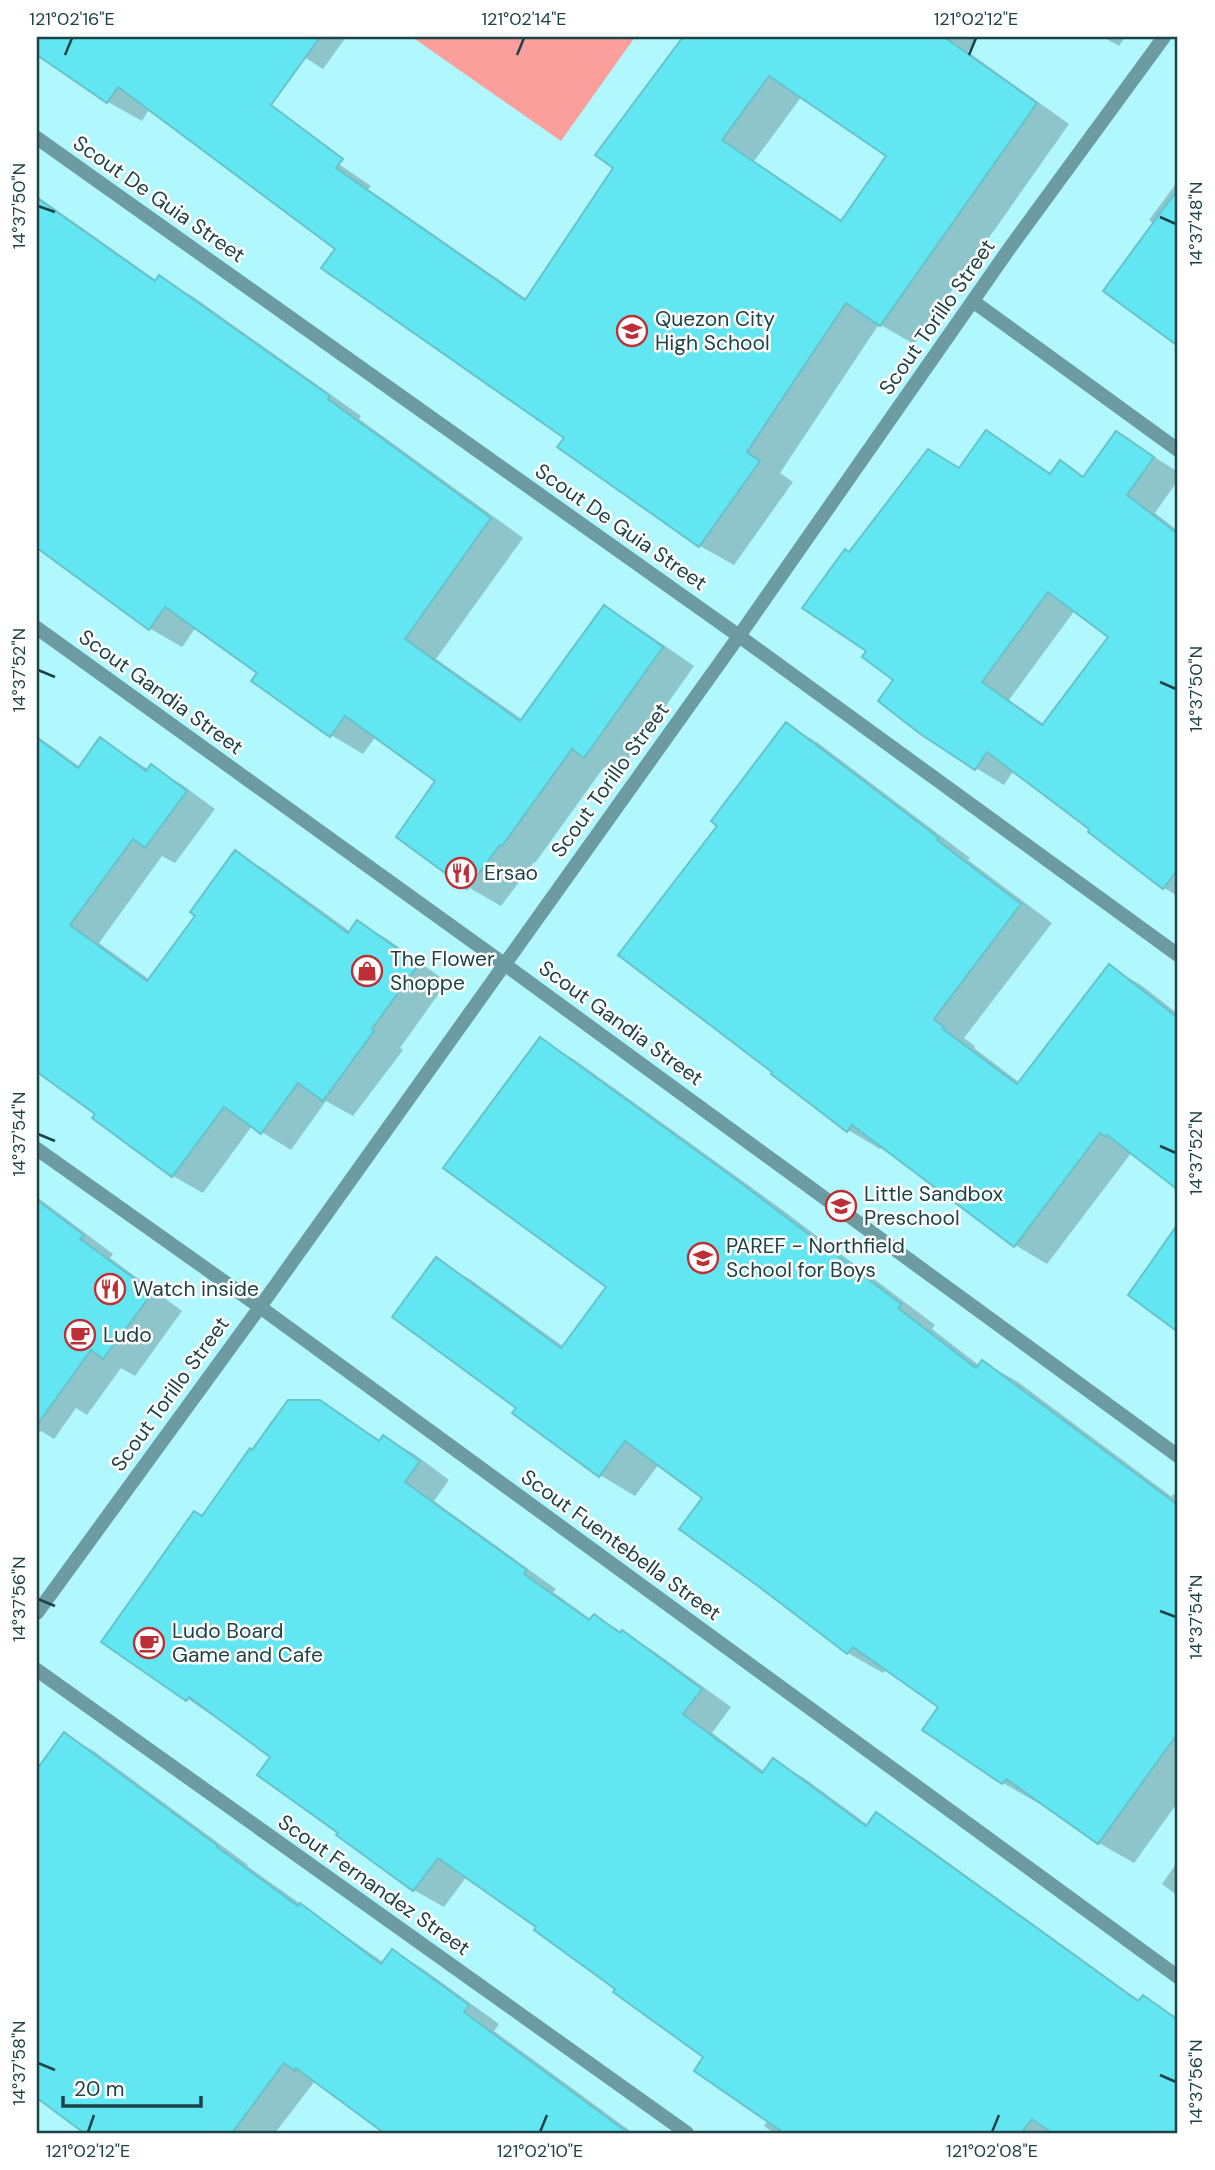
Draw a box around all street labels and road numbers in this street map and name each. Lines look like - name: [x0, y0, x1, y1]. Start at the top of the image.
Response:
- street label: Scout De Guia Street: [67, 129, 251, 269]
- street label: Scout Torillo Street: [873, 233, 1001, 401]
- street label: Scout De Guia Street: [529, 457, 713, 597]
- street label: Scout Gandia Street: [73, 623, 249, 761]
- street label: Scout Torillo Street: [544, 697, 676, 863]
- street label: Scout Gandia Street: [533, 954, 709, 1092]
- street label: Scout Torillo Street: [104, 1311, 236, 1477]
- street label: Scout Fuentebella Street: [515, 1463, 727, 1627]
- street label: Scout Fernandez Street: [272, 1808, 476, 1962]

